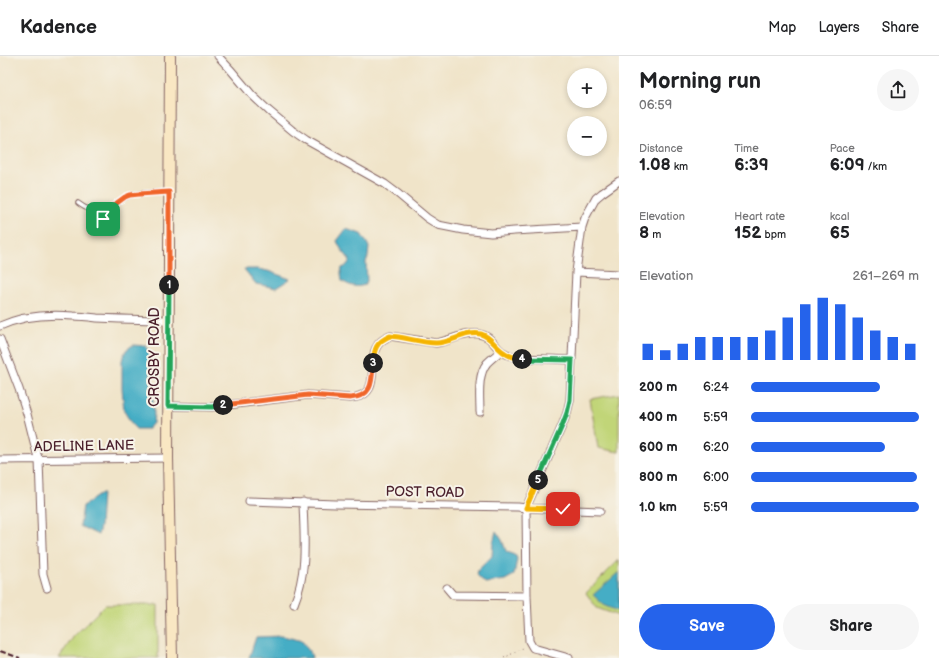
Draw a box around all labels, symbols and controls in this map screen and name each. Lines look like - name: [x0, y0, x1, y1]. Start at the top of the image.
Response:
- text: Kadence: [20, 16, 97, 39]
- text: Map: [768, 19, 796, 36]
- text: Layers: [818, 19, 860, 36]
- text: Share: [882, 19, 919, 36]
- map controls: [567, 68, 607, 156]
- button: +: [567, 68, 607, 108]
- text: Morning run: [639, 68, 761, 95]
- button: share: [877, 69, 919, 111]
- text: 06:59: [639, 97, 672, 113]
- button: −: [567, 116, 607, 156]
- text: Distance: [639, 142, 683, 155]
- text: Time: [734, 142, 759, 155]
- text: Pace: [830, 142, 855, 155]
- text: 1.08: [639, 155, 671, 175]
- text: 6:39: [734, 155, 769, 175]
- text: 6:09: [830, 155, 865, 175]
- text: km: [671, 160, 688, 173]
- text: /km: [865, 160, 887, 173]
- pin: [86, 202, 120, 236]
- icon: arrive: [92, 208, 114, 230]
- text: Elevation: [639, 210, 685, 223]
- text: Heart rate: [734, 210, 785, 223]
- text: kcal: [830, 210, 849, 223]
- text: 8: [639, 223, 649, 243]
- text: 152: [734, 223, 761, 243]
- text: 65: [830, 223, 850, 243]
- text: m: [649, 228, 661, 241]
- text: bpm: [761, 228, 786, 241]
- text: Elevation: [639, 268, 693, 284]
- text: 261–269 m: [852, 268, 919, 284]
- pin: 1: [159, 275, 179, 295]
- text: 1: [167, 278, 171, 291]
- street label: CROSBY ROAD: [146, 307, 163, 407]
- pin: 4: [512, 349, 532, 369]
- text: 4: [519, 352, 525, 365]
- pin: 3: [363, 353, 383, 373]
- text: 3: [370, 356, 376, 369]
- text: 200 m: [639, 379, 677, 395]
- text: 6:24: [703, 379, 729, 395]
- pin: 2: [213, 395, 233, 415]
- text: 2: [220, 398, 226, 411]
- text: 400 m: [639, 409, 677, 425]
- text: 5:59: [703, 409, 728, 425]
- street label: ADELINE LANE: [34, 437, 134, 455]
- text: 600 m: [639, 439, 678, 455]
- text: 6:20: [703, 439, 729, 455]
- text: 800 m: [639, 469, 678, 485]
- text: 6:00: [703, 469, 729, 485]
- pin: 5: [528, 470, 548, 490]
- text: 5: [535, 473, 541, 486]
- street label: POST ROAD: [385, 483, 465, 501]
- pin: [546, 492, 580, 526]
- icon: check: [552, 498, 574, 520]
- text: 1.0 km: [639, 499, 677, 515]
- text: 5:59: [703, 499, 728, 515]
- button: Save: [639, 604, 775, 650]
- button: Share: [783, 604, 919, 650]

